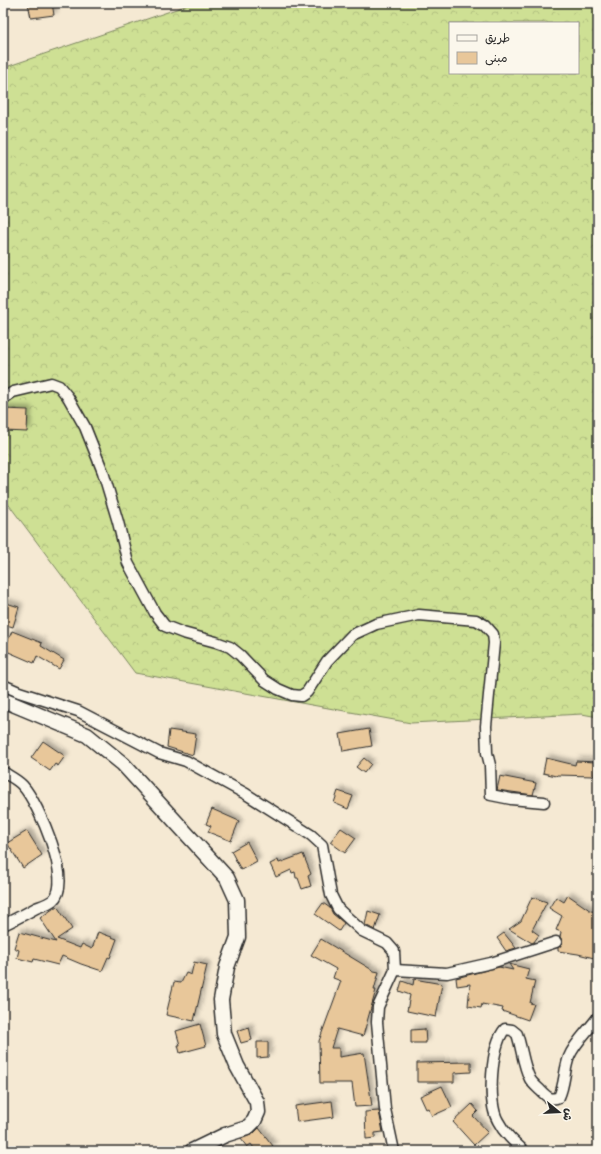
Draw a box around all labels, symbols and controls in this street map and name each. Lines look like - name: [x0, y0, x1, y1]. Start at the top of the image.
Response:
- legend: [449, 22, 579, 74]
- text: طريق: [485, 27, 510, 49]
- text: مبنى: [485, 47, 508, 69]
- north arrow: [539, 1092, 579, 1132]
- text: ش: [557, 1106, 579, 1124]

